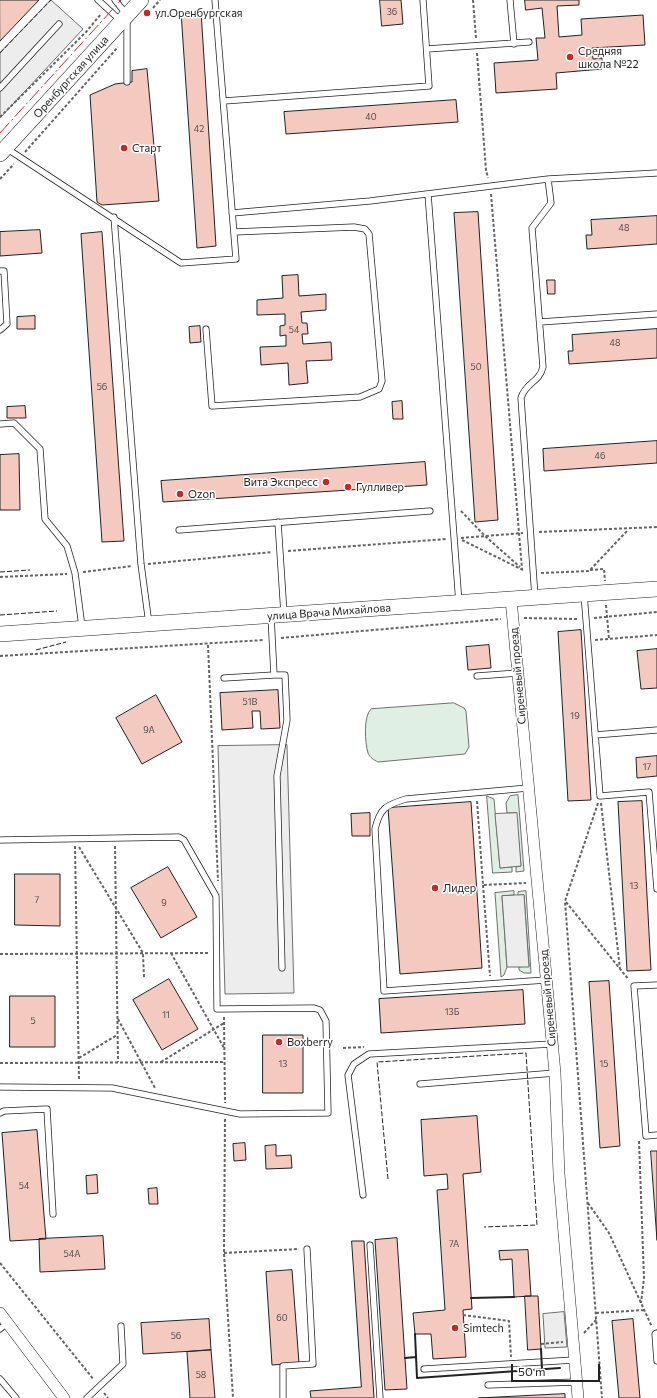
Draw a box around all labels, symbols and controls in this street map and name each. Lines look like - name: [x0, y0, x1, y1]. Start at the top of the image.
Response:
- place label: ул.Оренбургская: [155, 6, 243, 20]
- house number: 36: [387, 7, 397, 17]
- marker: ул.Оренбургская: [142, 8, 152, 18]
- street label: Оренбургская улица: [31, 33, 111, 121]
- place label: Средняя школа №22: [578, 44, 639, 70]
- marker: Средняя школа №22: [565, 52, 575, 62]
- house number: 40: [365, 112, 377, 122]
- house number: 42: [194, 124, 204, 134]
- place label: Старт: [132, 141, 162, 155]
- marker: Старт: [119, 143, 129, 153]
- house number: 48: [619, 223, 629, 233]
- house number: 54: [289, 325, 299, 335]
- house number: 48: [610, 338, 620, 348]
- house number: 50: [470, 362, 482, 372]
- house number: 56: [97, 382, 107, 392]
- house number: 46: [595, 451, 605, 461]
- place label: Вита Экспресс: [244, 475, 318, 489]
- marker: Вита Экспресс: [321, 477, 331, 487]
- place label: Гулливер: [356, 480, 404, 494]
- marker: Гулливер: [343, 482, 353, 492]
- place label: Ozon: [188, 487, 215, 501]
- marker: Ozon: [175, 489, 185, 499]
- street label: улица Врача Михайлова: [267, 601, 391, 623]
- street label: Сиреневый проезд: [507, 627, 529, 725]
- house number: 51В: [243, 697, 257, 707]
- house number: 19: [570, 711, 580, 721]
- house number: 9А: [143, 725, 155, 735]
- house number: 17: [643, 762, 651, 772]
- place label: Лидер: [443, 881, 476, 895]
- house number: 13: [630, 881, 638, 891]
- marker: Лидер: [430, 883, 440, 893]
- house number: 7: [35, 895, 39, 905]
- house number: 9: [161, 898, 167, 908]
- street label: Сиреневый проезд: [537, 949, 559, 1047]
- house number: 13Б: [445, 1007, 459, 1017]
- house number: 11: [162, 1010, 170, 1020]
- house number: 5: [30, 1016, 36, 1026]
- place label: Boxberry: [287, 1035, 333, 1049]
- marker: Boxberry: [274, 1037, 284, 1047]
- house number: 13: [279, 1059, 287, 1069]
- house number: 15: [599, 1059, 609, 1069]
- house number: 54: [19, 1181, 29, 1191]
- house number: 7А: [449, 1239, 459, 1249]
- house number: 54А: [64, 1249, 80, 1259]
- house number: 60: [276, 1313, 288, 1323]
- place label: Simtech: [463, 1321, 504, 1335]
- marker: Simtech: [450, 1323, 460, 1333]
- house number: 56: [171, 1331, 181, 1341]
- scale bar: [513, 1356, 602, 1382]
- text: 50 m: [518, 1364, 546, 1378]
- house number: 58: [196, 1370, 206, 1380]

